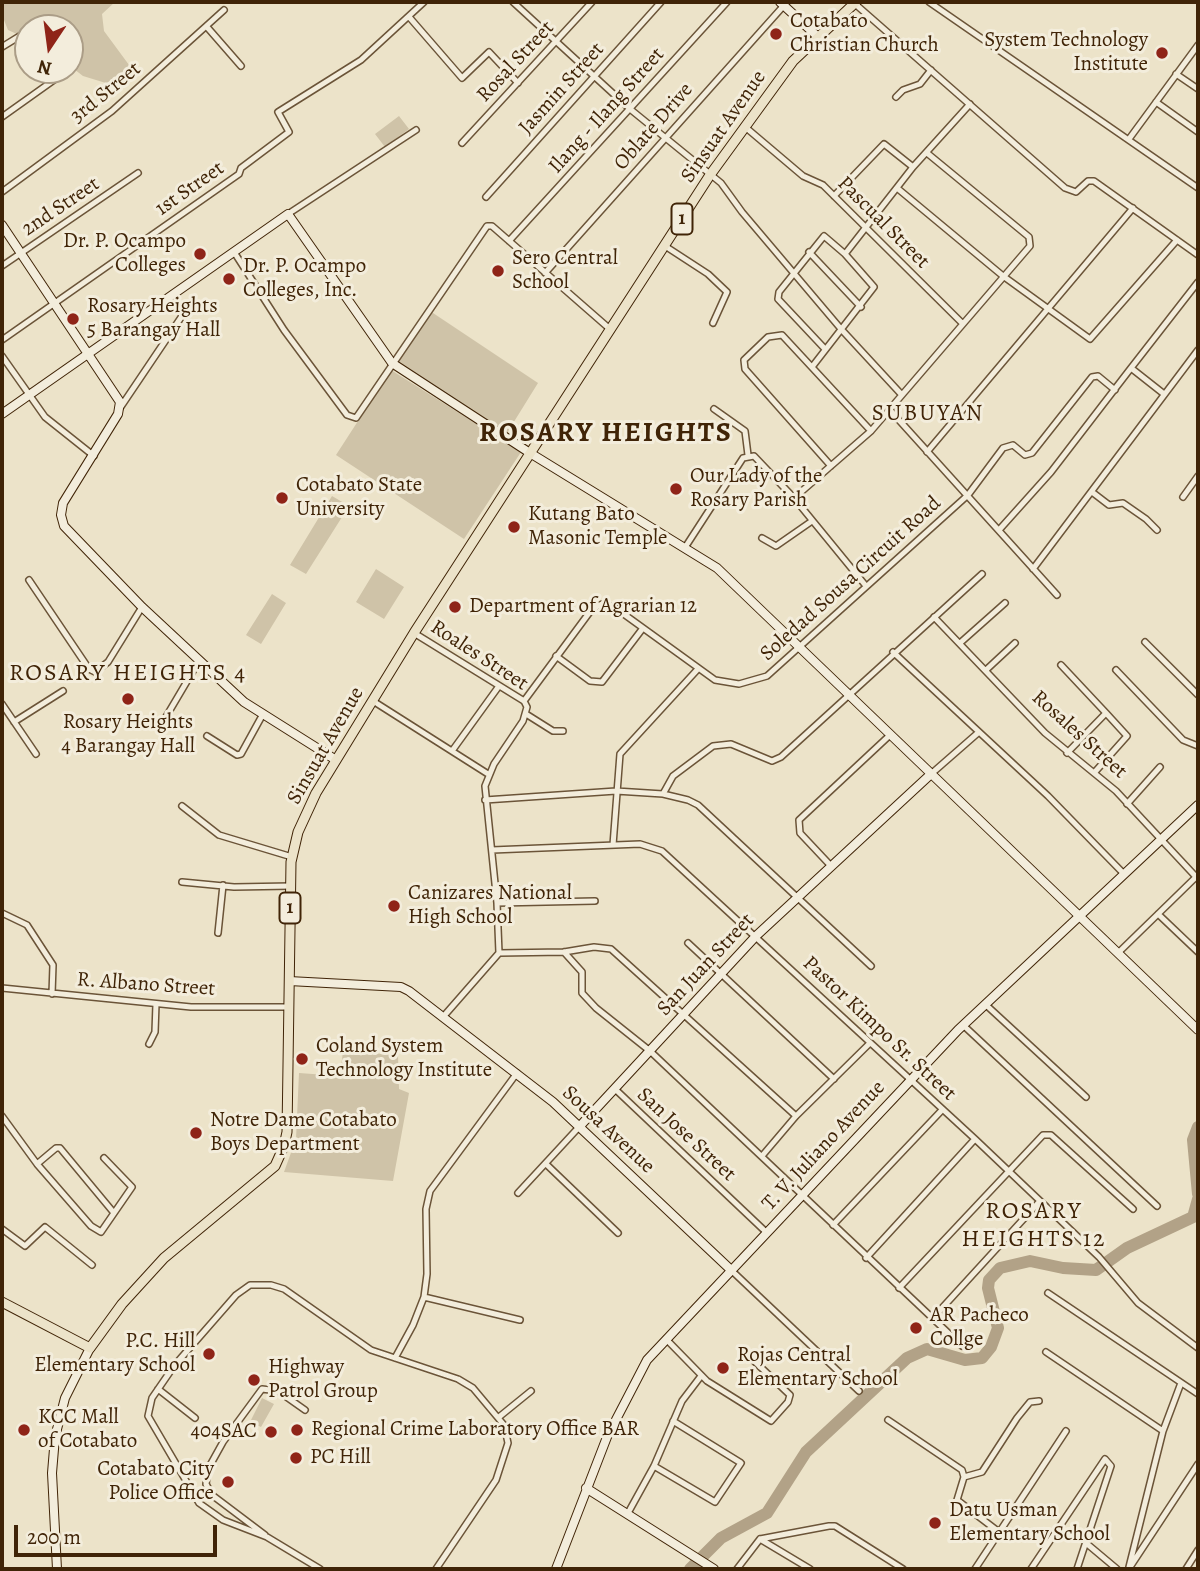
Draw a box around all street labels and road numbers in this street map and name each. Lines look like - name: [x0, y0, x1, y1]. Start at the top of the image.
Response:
- street label: Rosal Street: [472, 16, 560, 108]
- street label: Jasmin Street: [514, 38, 610, 140]
- street label: Ilang - Ilang Street: [544, 43, 670, 179]
- street label: 3rd Street: [66, 57, 146, 129]
- street label: Sinsuat Avenue: [676, 66, 772, 188]
- street label: Oblate Drive: [609, 78, 699, 176]
- street label: 1st Street: [151, 156, 229, 222]
- street label: 2nd Street: [17, 172, 105, 242]
- street label: Pascual Street: [832, 172, 934, 274]
- road number: 1: [672, 204, 692, 234]
- street label: Soledad Sousa Circuit Road: [755, 491, 947, 667]
- street label: Roales Street: [426, 615, 532, 697]
- street label: Sinsuat Avenue: [282, 683, 370, 809]
- street label: Rosales Street: [1026, 686, 1132, 784]
- road number: 1: [280, 893, 300, 924]
- street label: San Juan Street: [652, 909, 760, 1021]
- street label: Pastor Kimpo Sr. Street: [797, 951, 961, 1107]
- street label: R. Albano Street: [76, 968, 216, 1002]
- street label: T. V. Juliano Avenue: [757, 1076, 891, 1216]
- street label: Sousa Avenue: [556, 1081, 660, 1179]
- street label: San Jose Street: [631, 1083, 741, 1187]

